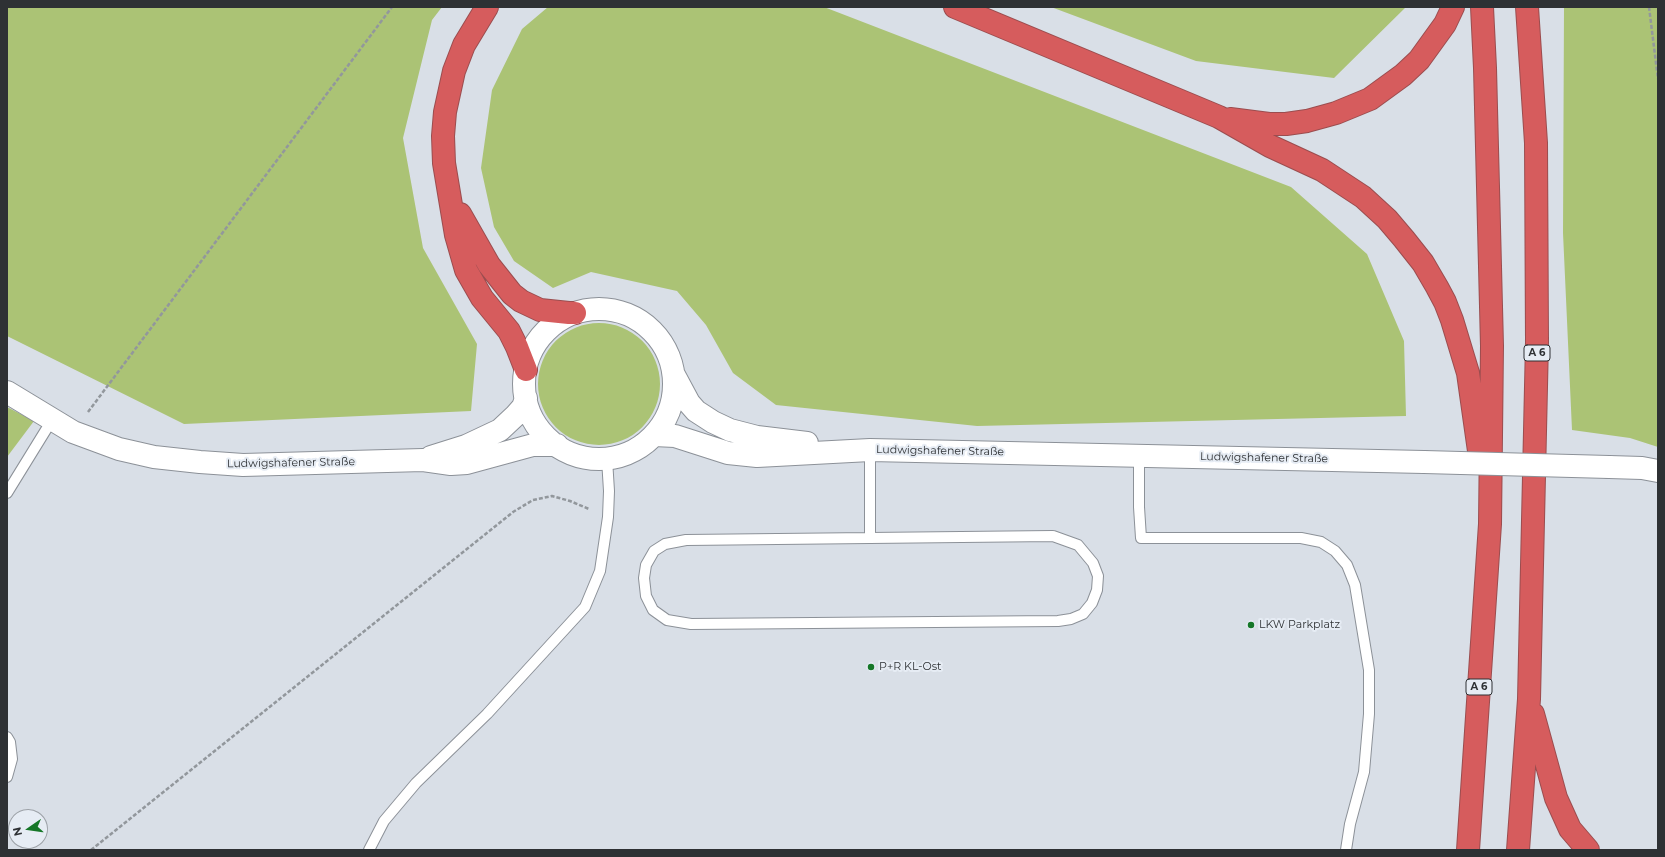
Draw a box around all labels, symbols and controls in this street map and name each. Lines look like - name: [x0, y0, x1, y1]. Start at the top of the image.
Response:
- road number: A 6: [1524, 345, 1550, 361]
- street label: Ludwigshafener Straße: [876, 443, 1004, 459]
- street label: Ludwigshafener Straße: [1200, 450, 1328, 466]
- street label: Ludwigshafener Straße: [227, 455, 355, 471]
- place label: LKW Parkplatz: [1259, 618, 1340, 632]
- marker: LKW Parkplatz: [1246, 620, 1256, 630]
- place label: P+R KL-Ost: [879, 660, 942, 674]
- marker: P+R KL-Ost: [866, 662, 876, 672]
- road number: A 6: [1466, 679, 1492, 695]
- north arrow: [8, 809, 48, 849]
- text: N: [9, 826, 25, 837]

